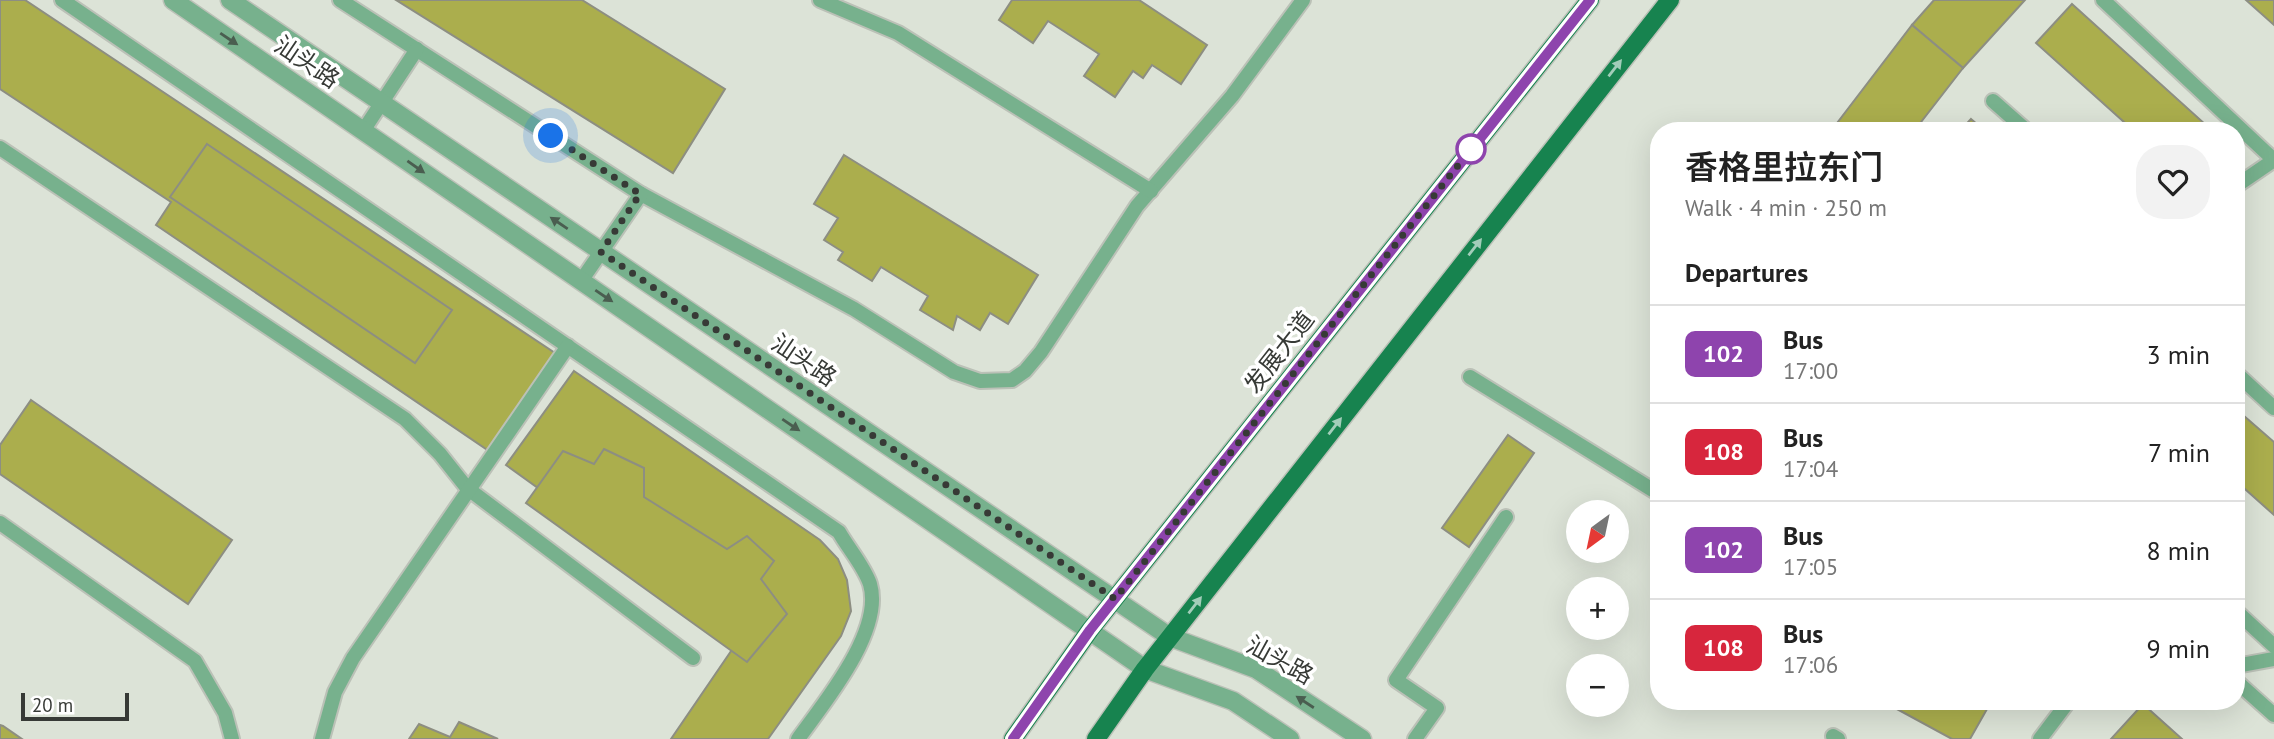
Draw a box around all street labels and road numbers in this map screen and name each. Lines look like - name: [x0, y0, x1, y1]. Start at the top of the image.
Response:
- street label: 汕头路: [268, 29, 346, 95]
- street label: 发展大道: [1237, 305, 1321, 399]
- street label: 汕头路: [765, 327, 843, 393]
- street label: 汕头路: [1241, 629, 1319, 691]

